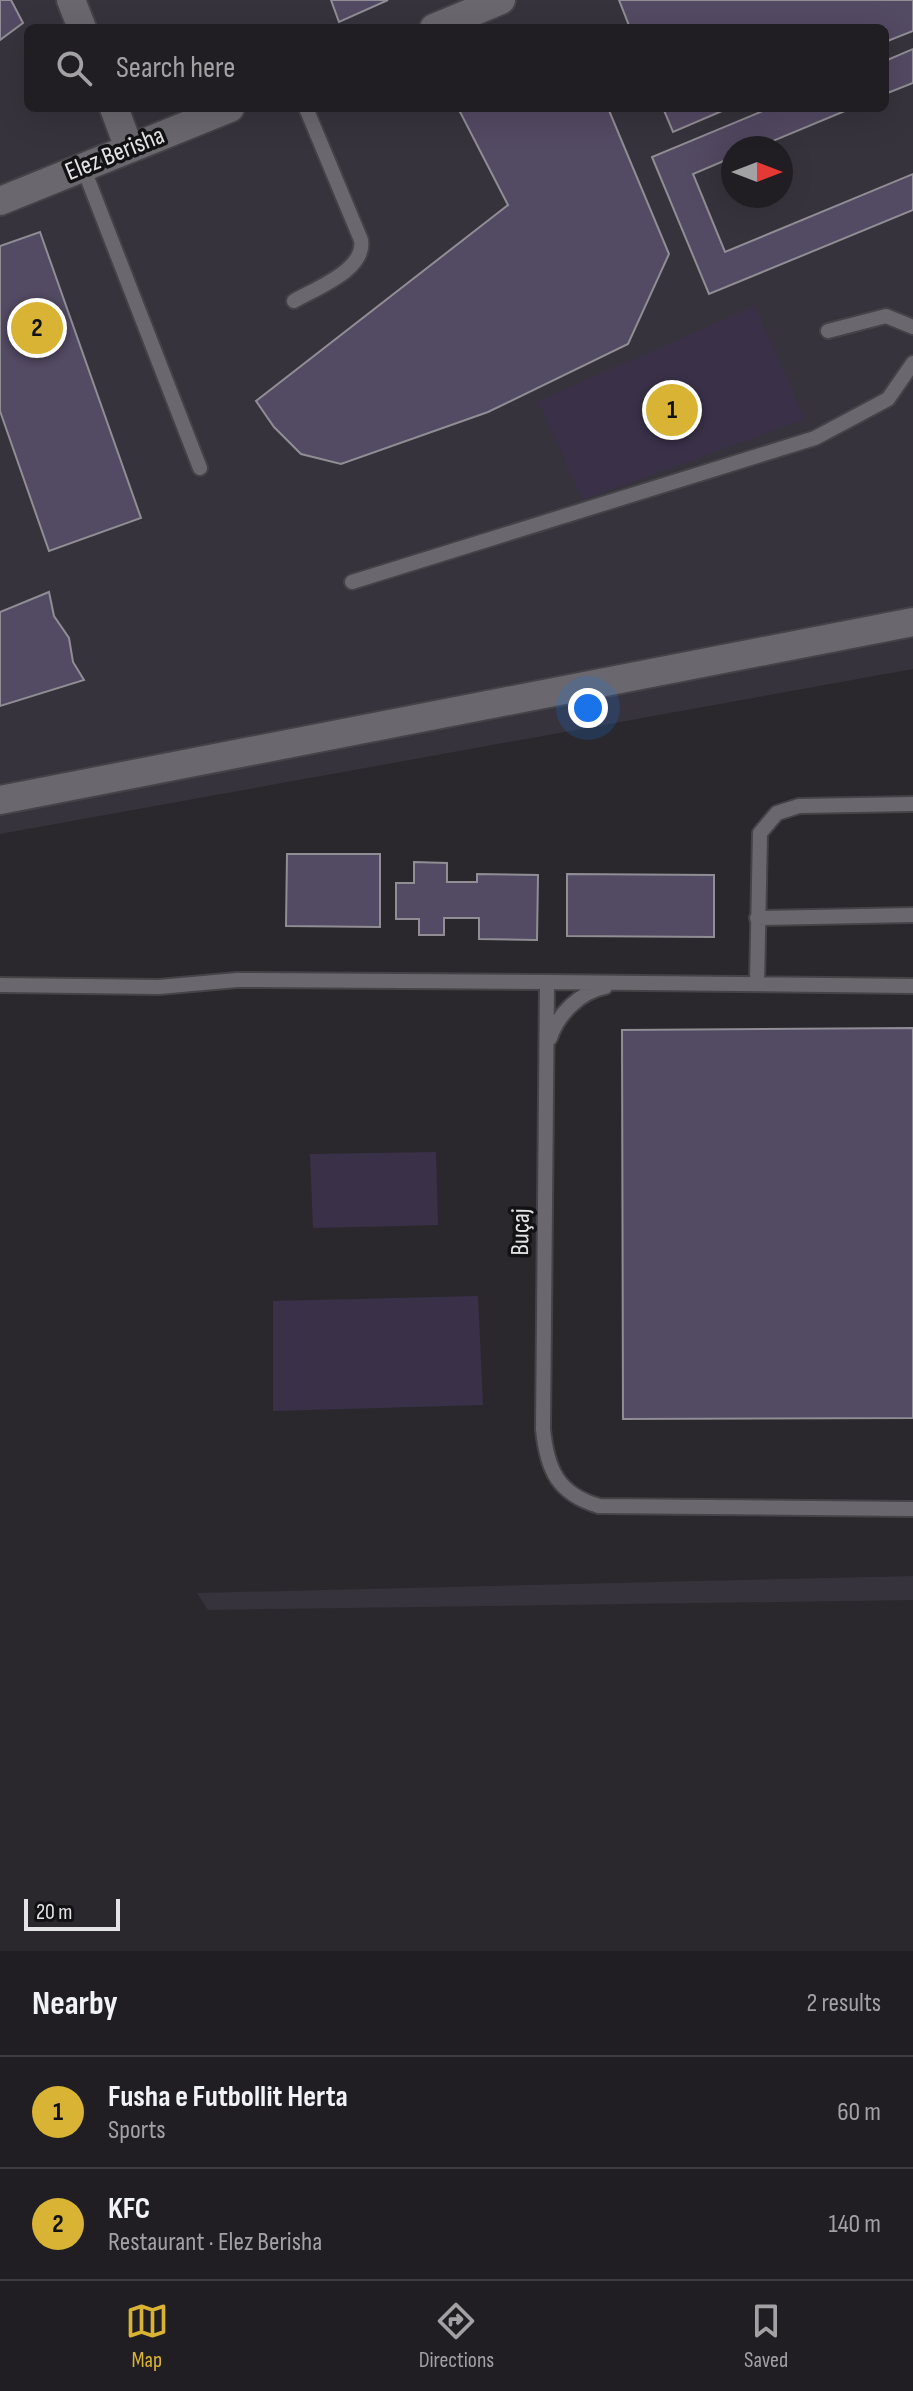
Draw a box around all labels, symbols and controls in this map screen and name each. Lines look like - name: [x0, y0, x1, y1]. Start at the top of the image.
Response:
- search box: [24, 24, 889, 112]
- icon: search: [52, 46, 96, 90]
- text: Search here: [116, 50, 235, 86]
- street label: Elez Berisha: [61, 120, 169, 188]
- north arrow: [721, 136, 793, 208]
- pin: 2: [11, 298, 63, 358]
- pin: 1: [646, 380, 698, 440]
- your location: [568, 688, 608, 728]
- street label: Buçaj: [505, 1208, 537, 1256]
- scale bar: [24, 1895, 120, 1931]
- text: 20 m: [36, 1899, 73, 1926]
- text: Nearby: [32, 1983, 118, 2024]
- text: 2 results: [807, 1988, 881, 2019]
- text: Fusha e Futbollit Herta: [108, 2079, 348, 2115]
- text: 1: [53, 2097, 63, 2128]
- text: 60 m: [837, 2097, 881, 2128]
- text: Sports: [108, 2115, 166, 2146]
- text: KFC: [108, 2191, 150, 2227]
- text: 2: [52, 2209, 64, 2240]
- text: 140 m: [829, 2209, 881, 2240]
- text: Restaurant · Elez Berisha: [108, 2227, 322, 2258]
- tab: Map: [125, 2299, 169, 2374]
- tab: Directions: [419, 2299, 494, 2374]
- tab: Saved: [744, 2299, 788, 2374]

